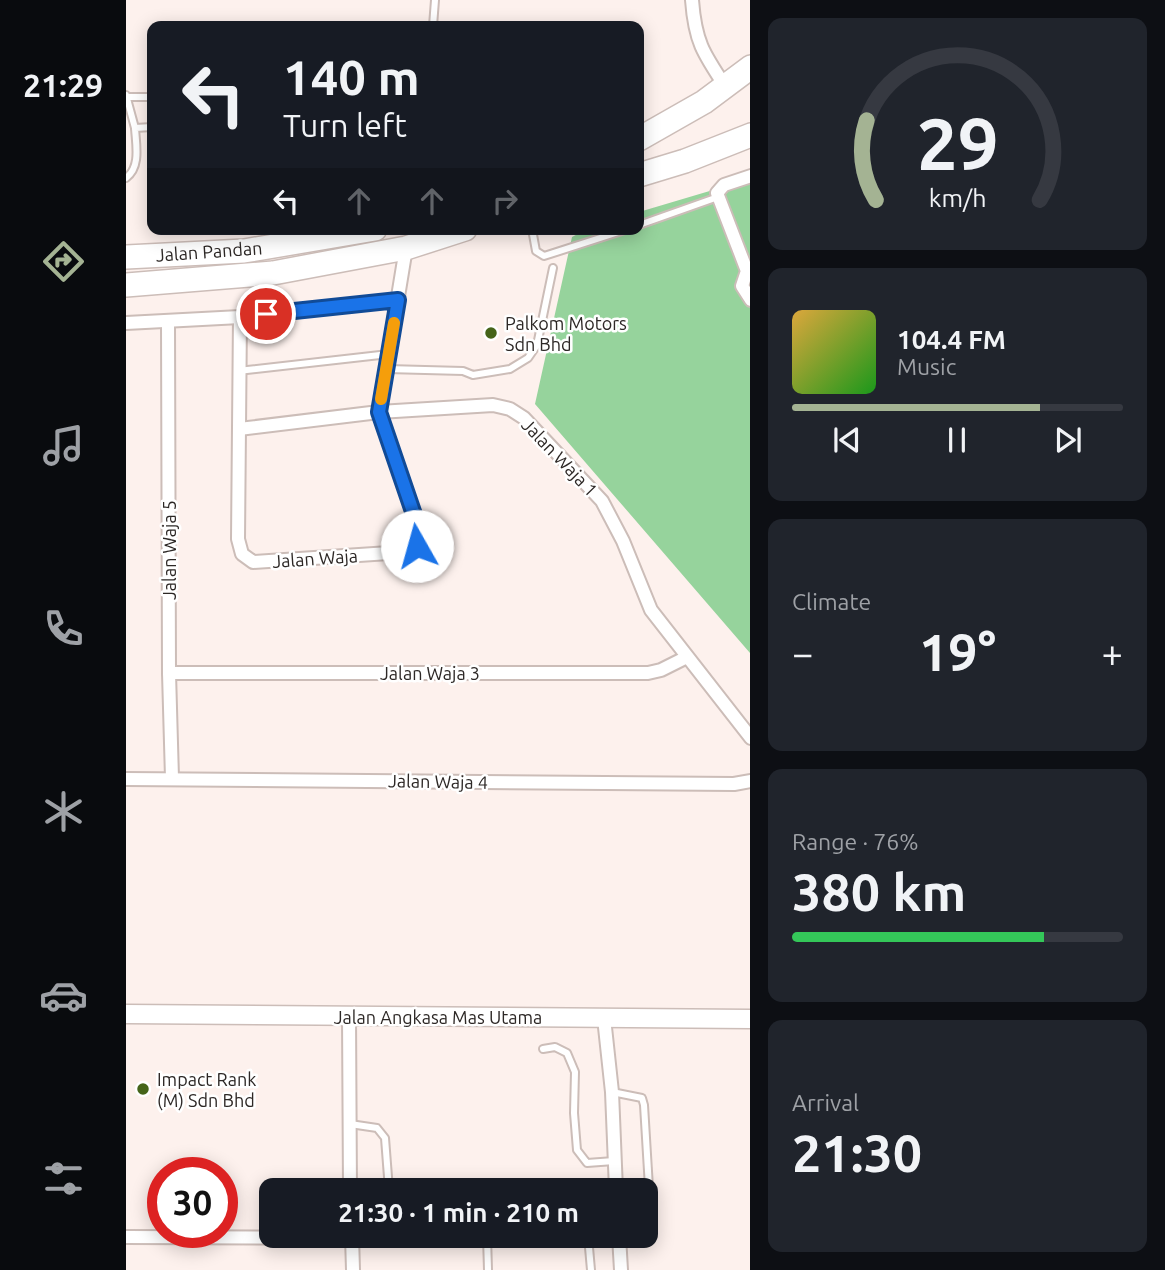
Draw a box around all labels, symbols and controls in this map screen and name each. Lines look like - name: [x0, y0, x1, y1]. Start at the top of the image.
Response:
- icon: left: [168, 49, 259, 140]
- text: 140 m: [283, 49, 420, 104]
- text: 21:29: [23, 67, 103, 103]
- text: 29: [916, 103, 999, 185]
- text: Turn left: [283, 107, 407, 143]
- icon: left: [267, 182, 305, 220]
- icon: ahead: [340, 182, 378, 220]
- icon: ahead: [413, 182, 451, 220]
- icon: right: [486, 182, 524, 220]
- text: km/h: [929, 184, 986, 212]
- icon: directions: [39, 237, 88, 286]
- street label: Jalan Pandan: [155, 237, 263, 265]
- pin: [236, 284, 296, 344]
- icon: arrive: [247, 295, 285, 333]
- place label: Palkom Motors Sdn Bhd: [505, 313, 627, 354]
- marker: Palkom Motors Sdn Bhd: [483, 325, 499, 341]
- text: 104.4 FM: [897, 325, 1006, 354]
- text: Music: [897, 354, 956, 379]
- street label: Jalan Waja 1: [518, 414, 602, 500]
- icon: music: [39, 421, 88, 470]
- icon: previous: [828, 421, 866, 459]
- icon: pause: [938, 421, 976, 459]
- icon: next: [1049, 421, 1087, 459]
- street label: Jalan Waja 5: [159, 500, 179, 600]
- position arrow: [380, 509, 454, 583]
- street label: Jalan Waja: [272, 545, 358, 571]
- text: Climate: [792, 589, 871, 614]
- icon: phone: [39, 604, 88, 653]
- text: 19°: [919, 623, 996, 681]
- text: −: [792, 632, 813, 674]
- text: +: [1102, 632, 1123, 674]
- street label: Jalan Waja 3: [380, 663, 480, 683]
- street label: Jalan Waja 4: [388, 770, 488, 792]
- icon: climate: [39, 787, 88, 836]
- text: Range · 76%: [792, 829, 919, 854]
- text: 380 km: [792, 863, 966, 921]
- icon: car: [39, 971, 88, 1020]
- street label: Jalan Angkasa Mas Utama: [334, 1007, 542, 1027]
- place label: Impact Rank (M) Sdn Bhd: [157, 1069, 256, 1111]
- marker: Impact Rank (M) Sdn Bhd: [135, 1081, 151, 1097]
- text: Arrival: [792, 1090, 859, 1115]
- text: 21:30: [792, 1124, 922, 1182]
- icon: filters: [39, 1154, 88, 1203]
- speed limit sign: 30: [147, 1157, 238, 1248]
- text: 21:30 · 1 min · 210 m: [338, 1198, 579, 1227]

